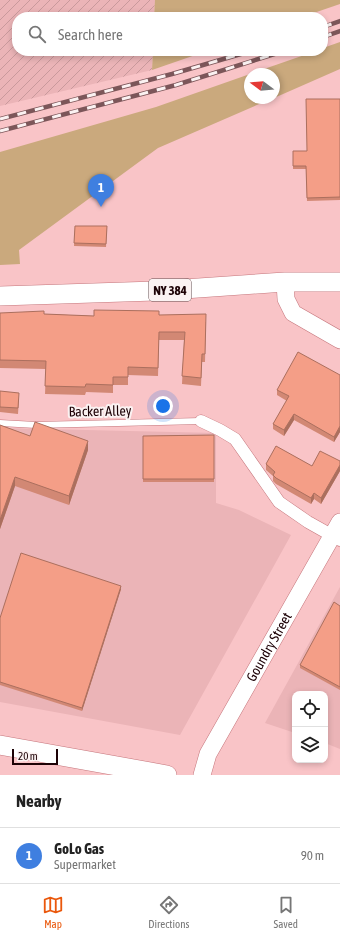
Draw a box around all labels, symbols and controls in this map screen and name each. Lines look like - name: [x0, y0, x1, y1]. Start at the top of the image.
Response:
- search box: [12, 12, 328, 56]
- icon: search: [26, 23, 48, 45]
- text: Search here: [58, 26, 123, 43]
- north arrow: [244, 68, 280, 104]
- pin: 1: [88, 174, 114, 207]
- road number: NY 384: [149, 279, 191, 301]
- your location: [153, 396, 173, 416]
- street label: Backer Alley: [68, 402, 132, 420]
- street label: Goundry Street: [243, 610, 295, 684]
- map controls: [292, 691, 328, 763]
- button: locate: [292, 691, 328, 727]
- button: layers: [292, 727, 328, 763]
- scale bar: [12, 747, 58, 766]
- text: 20 m: [18, 750, 38, 762]
- text: Nearby: [16, 791, 62, 811]
- text: GoLo Gas: [54, 840, 104, 857]
- text: 1: [26, 848, 32, 863]
- text: 90 m: [301, 848, 324, 863]
- text: Supermarket: [54, 857, 116, 872]
- tab: Map: [42, 894, 64, 930]
- tab: Directions: [148, 894, 189, 930]
- tab: Saved: [274, 894, 298, 930]

